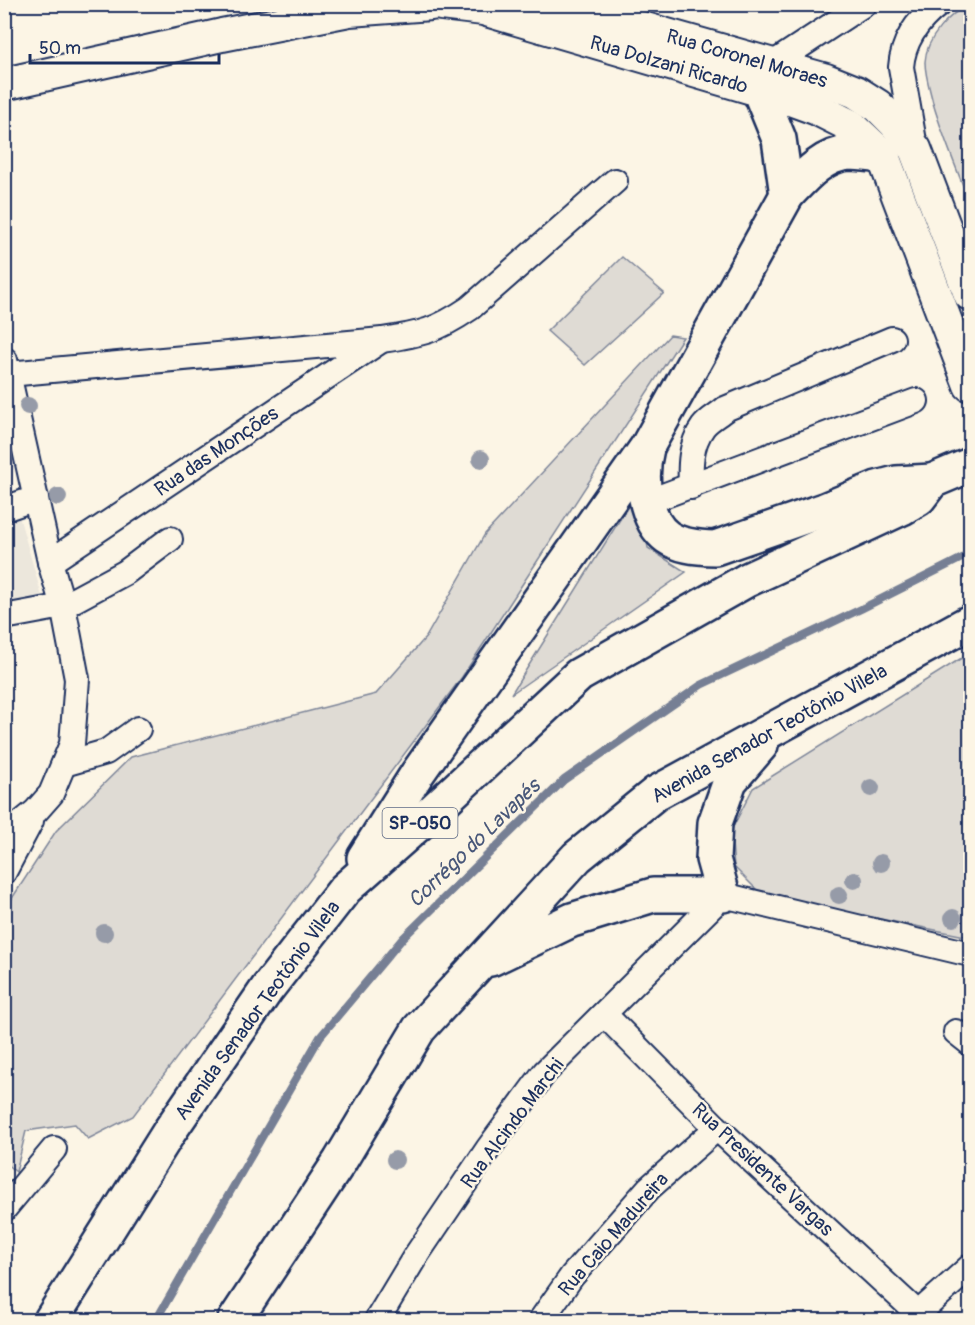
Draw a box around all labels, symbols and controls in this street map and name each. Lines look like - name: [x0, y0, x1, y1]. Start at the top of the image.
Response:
- street label: Rua Coronel Moraes: [663, 24, 830, 93]
- scale bar: [30, 27, 219, 65]
- street label: Rua Dolzani Ricardo: [587, 30, 751, 99]
- text: 50 m: [39, 37, 81, 60]
- street label: Rua das Monções: [150, 401, 283, 502]
- street label: Avenida Senador Teotônio Vilela: [647, 658, 891, 809]
- water label: Corrégo do Lavapés: [402, 771, 548, 913]
- road number: SP-050: [382, 808, 458, 838]
- street label: Avenida Senador Teotônio Vilela: [169, 896, 346, 1125]
- street label: Rua Alcindo Marchi: [455, 1053, 569, 1193]
- street label: Rua Presidente Vargas: [687, 1097, 839, 1241]
- street label: Rua Caio Madureira: [553, 1167, 674, 1301]

